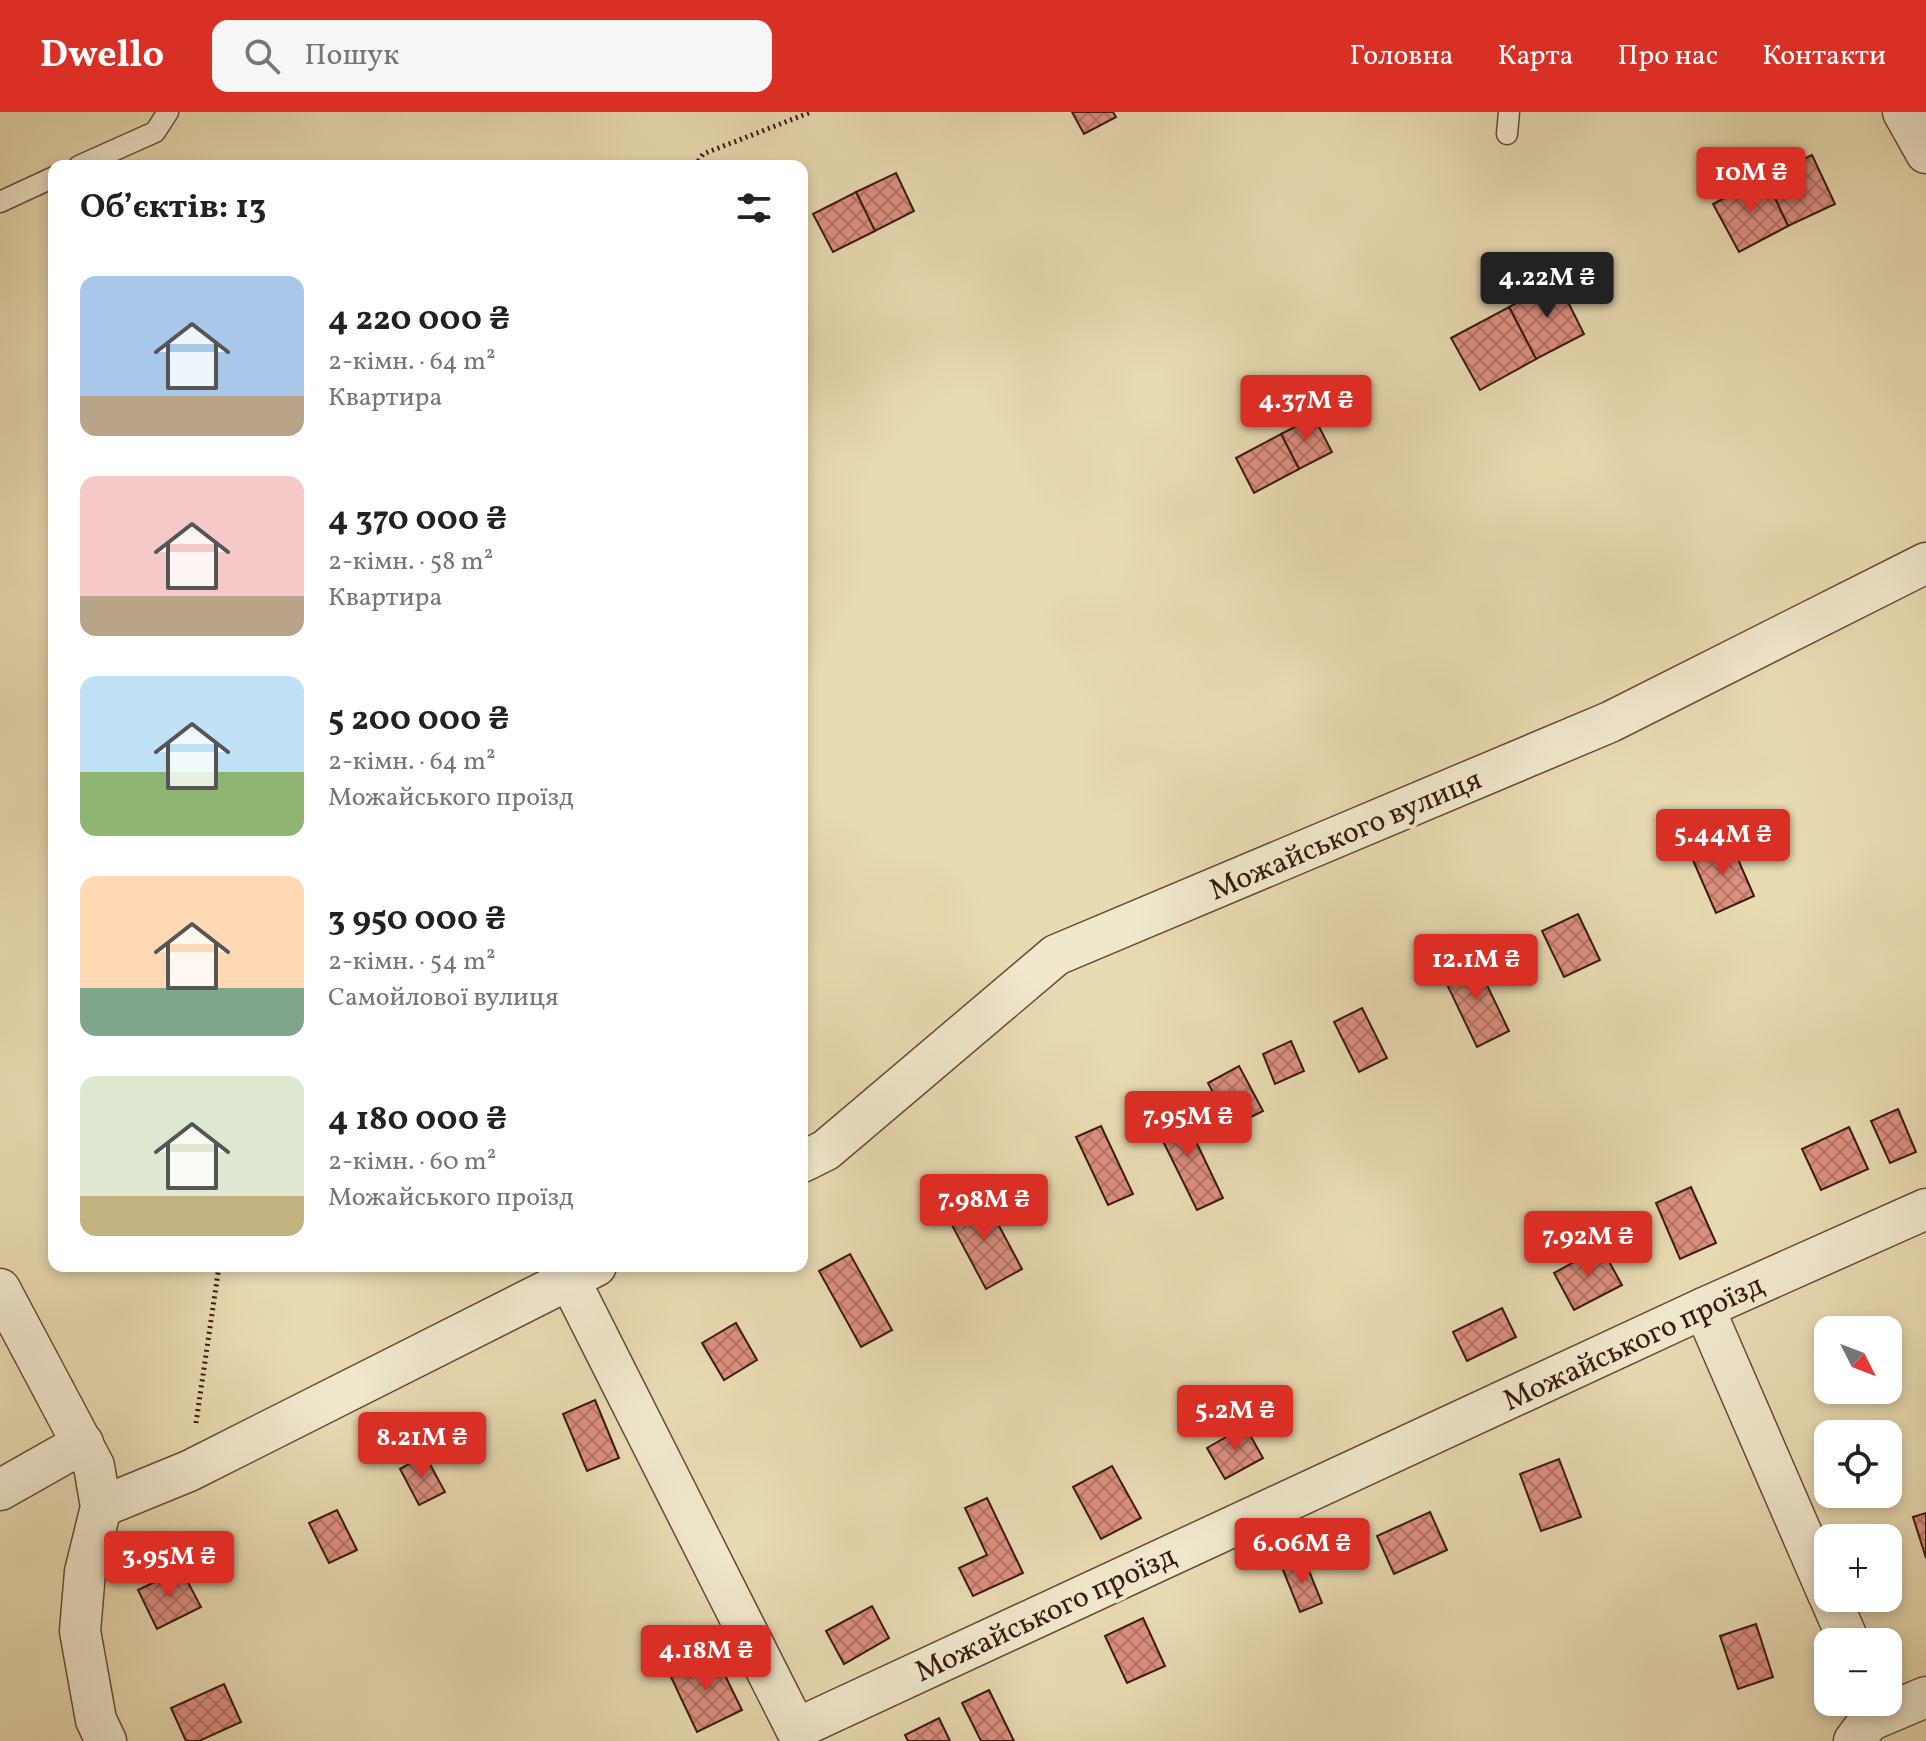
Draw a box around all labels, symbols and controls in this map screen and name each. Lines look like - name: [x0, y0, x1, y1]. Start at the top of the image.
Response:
- search box: [212, 20, 772, 92]
- text: Dwello: [40, 30, 164, 83]
- icon: search: [240, 34, 284, 78]
- text: Пошук: [304, 35, 399, 77]
- text: Головна: [1350, 37, 1454, 76]
- text: Карта: [1498, 37, 1574, 76]
- text: Про нас: [1618, 37, 1718, 76]
- text: Контакти: [1762, 37, 1886, 76]
- pin: 10M ₴: [1695, 147, 1807, 215]
- text: 10M ₴: [1714, 155, 1788, 191]
- text: Об’єктів: 13: [80, 185, 266, 232]
- icon: filters: [732, 186, 776, 230]
- pin: 4.22M ₴: [1473, 252, 1621, 320]
- text: 4.22M ₴: [1499, 260, 1595, 296]
- text: 4 220 000 ₴: [328, 297, 510, 344]
- icon: home: [144, 308, 240, 404]
- text: 2-кімн. · 64 m²: [328, 344, 496, 380]
- pin: 4.37M ₴: [1232, 375, 1380, 443]
- text: Квартира: [328, 380, 442, 416]
- text: 4.37M ₴: [1259, 383, 1353, 419]
- text: 4 370 000 ₴: [328, 497, 507, 544]
- icon: home: [144, 508, 240, 604]
- text: 2-кімн. · 58 m²: [328, 544, 493, 580]
- text: Квартира: [328, 580, 442, 616]
- text: 5 200 000 ₴: [328, 697, 509, 744]
- icon: home: [144, 708, 240, 804]
- text: 2-кімн. · 64 m²: [328, 744, 496, 780]
- street label: Можайського вулиця: [1203, 759, 1488, 912]
- text: Можайського проїзд: [328, 780, 574, 816]
- pin: 5.44M ₴: [1649, 809, 1797, 877]
- text: 5.44M ₴: [1674, 817, 1772, 853]
- text: 3 950 000 ₴: [328, 897, 506, 944]
- icon: home: [144, 908, 240, 1004]
- pin: 12.1M ₴: [1402, 934, 1550, 1002]
- text: 12.1M ₴: [1432, 942, 1520, 978]
- text: 2-кімн. · 54 m²: [328, 944, 496, 980]
- text: Самойлової вулиця: [328, 980, 559, 1016]
- pin: 7.95M ₴: [1114, 1091, 1262, 1159]
- text: 4 180 000 ₴: [328, 1097, 507, 1144]
- text: 7.95M ₴: [1143, 1099, 1233, 1135]
- icon: home: [144, 1108, 240, 1204]
- text: 2-кімн. · 60 m²: [328, 1144, 496, 1180]
- pin: 7.98M ₴: [910, 1174, 1058, 1242]
- text: Можайського проїзд: [328, 1180, 574, 1216]
- text: 7.98M ₴: [938, 1182, 1030, 1218]
- pin: 7.92M ₴: [1514, 1211, 1662, 1279]
- text: 7.92M ₴: [1542, 1219, 1634, 1255]
- street label: Можайського проїзд: [1496, 1265, 1771, 1423]
- north arrow: [1814, 1316, 1902, 1404]
- map controls: [1814, 1316, 1902, 1716]
- pin: 5.2M ₴: [1170, 1385, 1300, 1453]
- text: 5.2M ₴: [1195, 1393, 1275, 1429]
- pin: 8.21M ₴: [348, 1412, 496, 1480]
- text: 8.21M ₴: [376, 1420, 468, 1456]
- button: locate: [1814, 1420, 1902, 1508]
- pin: 6.06M ₴: [1228, 1518, 1376, 1586]
- button: +: [1814, 1524, 1902, 1612]
- text: 6.06M ₴: [1253, 1526, 1351, 1562]
- pin: 3.95M ₴: [95, 1531, 243, 1599]
- street label: Можайського проїзд: [908, 1536, 1183, 1694]
- text: 3.95M ₴: [122, 1539, 216, 1575]
- pin: 4.18M ₴: [632, 1625, 780, 1693]
- button: −: [1814, 1628, 1902, 1716]
- text: 4.18M ₴: [659, 1633, 753, 1669]

